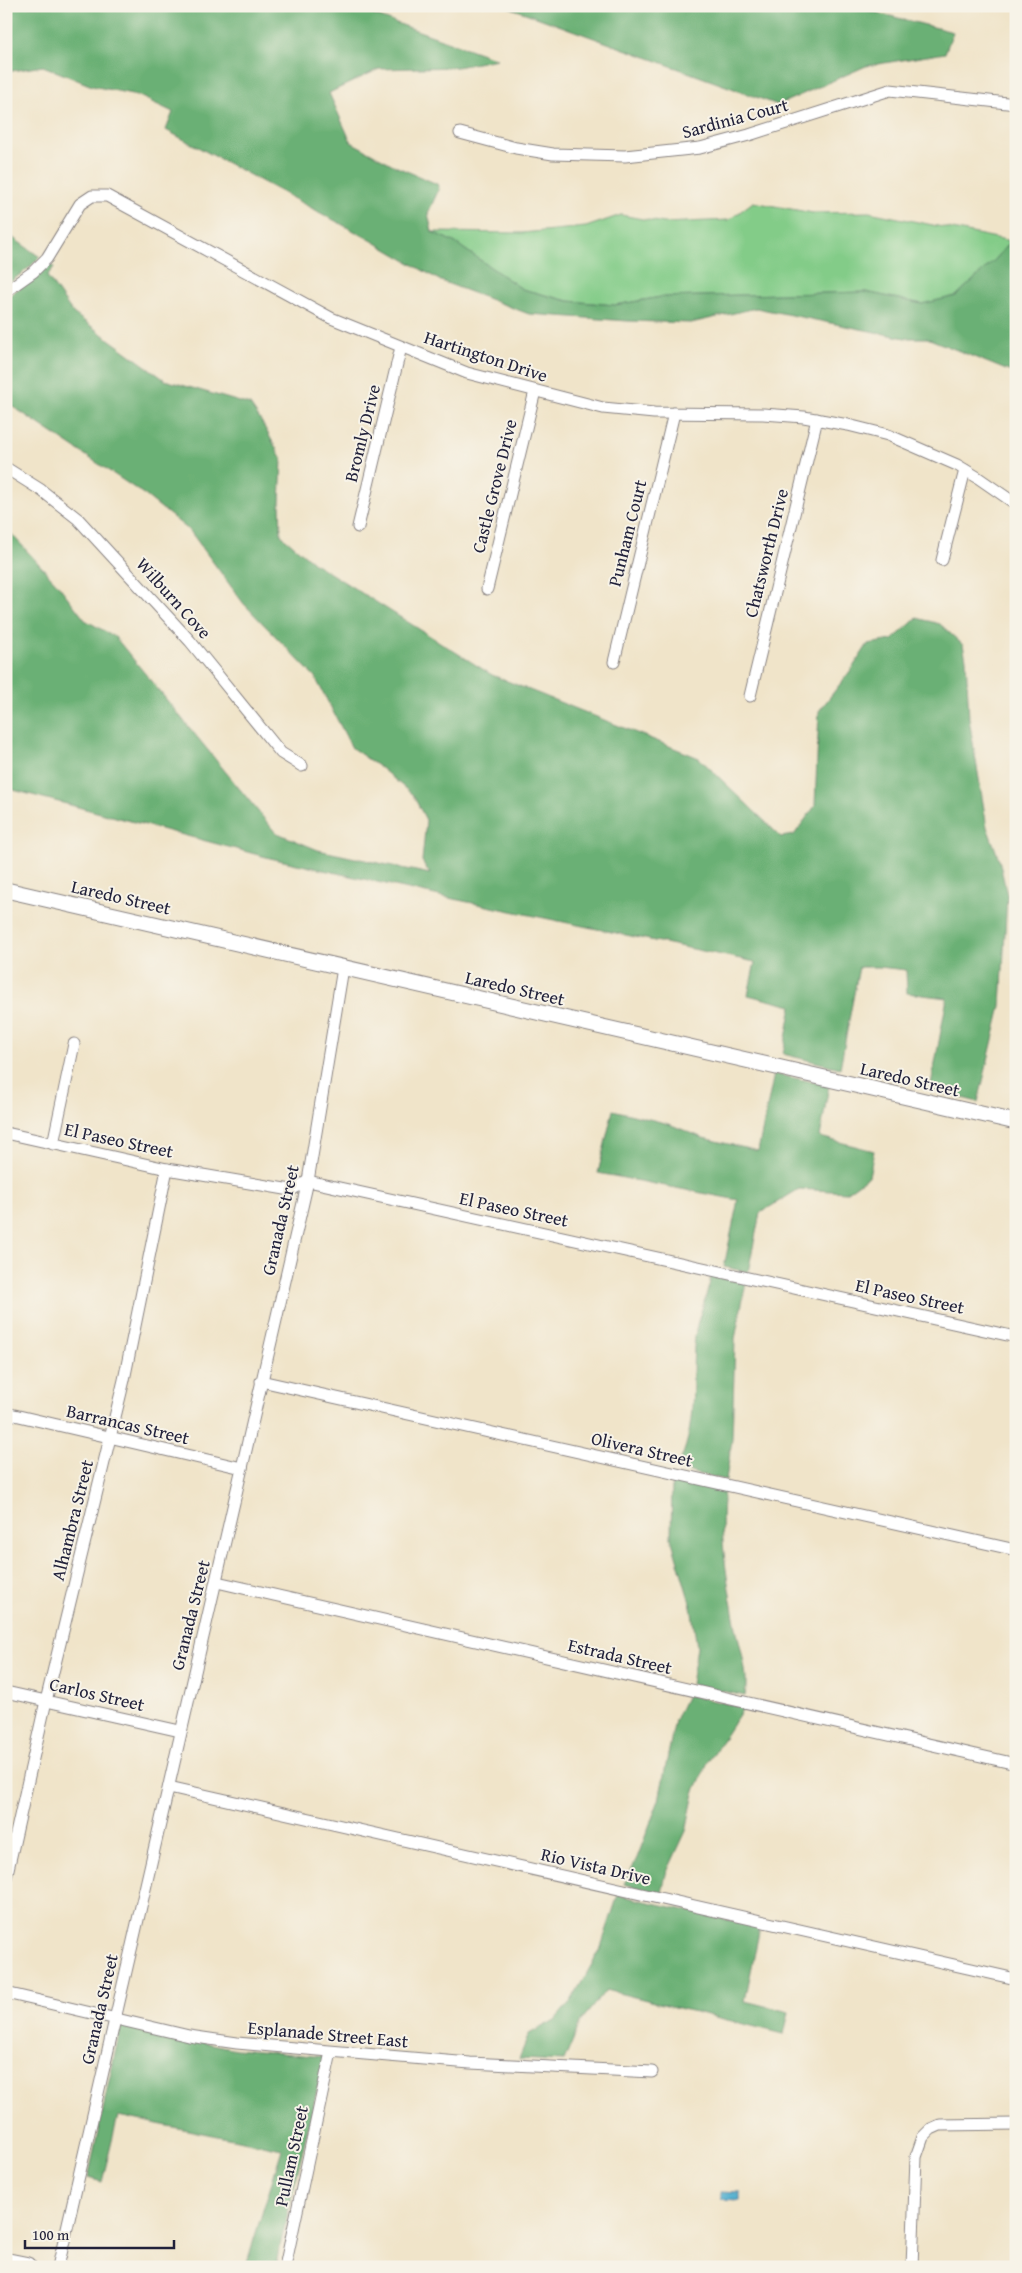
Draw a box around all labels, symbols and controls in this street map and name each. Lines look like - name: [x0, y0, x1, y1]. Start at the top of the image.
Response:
- street label: Sardinia Court: [679, 91, 792, 145]
- street label: Hartington Drive: [421, 323, 551, 389]
- street label: Bromly Drive: [337, 381, 387, 485]
- street label: Castle Grove Drive: [464, 416, 524, 556]
- street label: Punham Court: [601, 476, 653, 589]
- street label: Chatsworth Drive: [737, 486, 795, 620]
- street label: Wilburn Cove: [130, 551, 218, 645]
- street label: Laredo Street: [69, 872, 174, 922]
- street label: Laredo Street: [463, 963, 568, 1013]
- street label: Laredo Street: [858, 1054, 963, 1104]
- street label: El Paseo Street: [62, 1115, 177, 1165]
- street label: Granada Street: [254, 1161, 306, 1278]
- street label: El Paseo Street: [457, 1184, 572, 1234]
- street label: El Paseo Street: [853, 1271, 968, 1321]
- street label: Barrancas Street: [64, 1397, 193, 1451]
- street label: Olivera Street: [589, 1424, 696, 1474]
- street label: Alhambra Street: [44, 1456, 100, 1583]
- street label: Granada Street: [163, 1556, 217, 1673]
- street label: Estrada Street: [565, 1631, 675, 1681]
- street label: Carlos Street: [47, 1670, 148, 1718]
- street label: Rio Vista Drive: [539, 1840, 653, 1892]
- street label: Granada Street: [73, 1950, 125, 2067]
- street label: Esplanade Street East: [247, 2014, 410, 2055]
- street label: Pullam Street: [267, 2103, 315, 2209]
- scale bar: [25, 2218, 174, 2250]
- text: 100 m: [32, 2224, 70, 2245]

